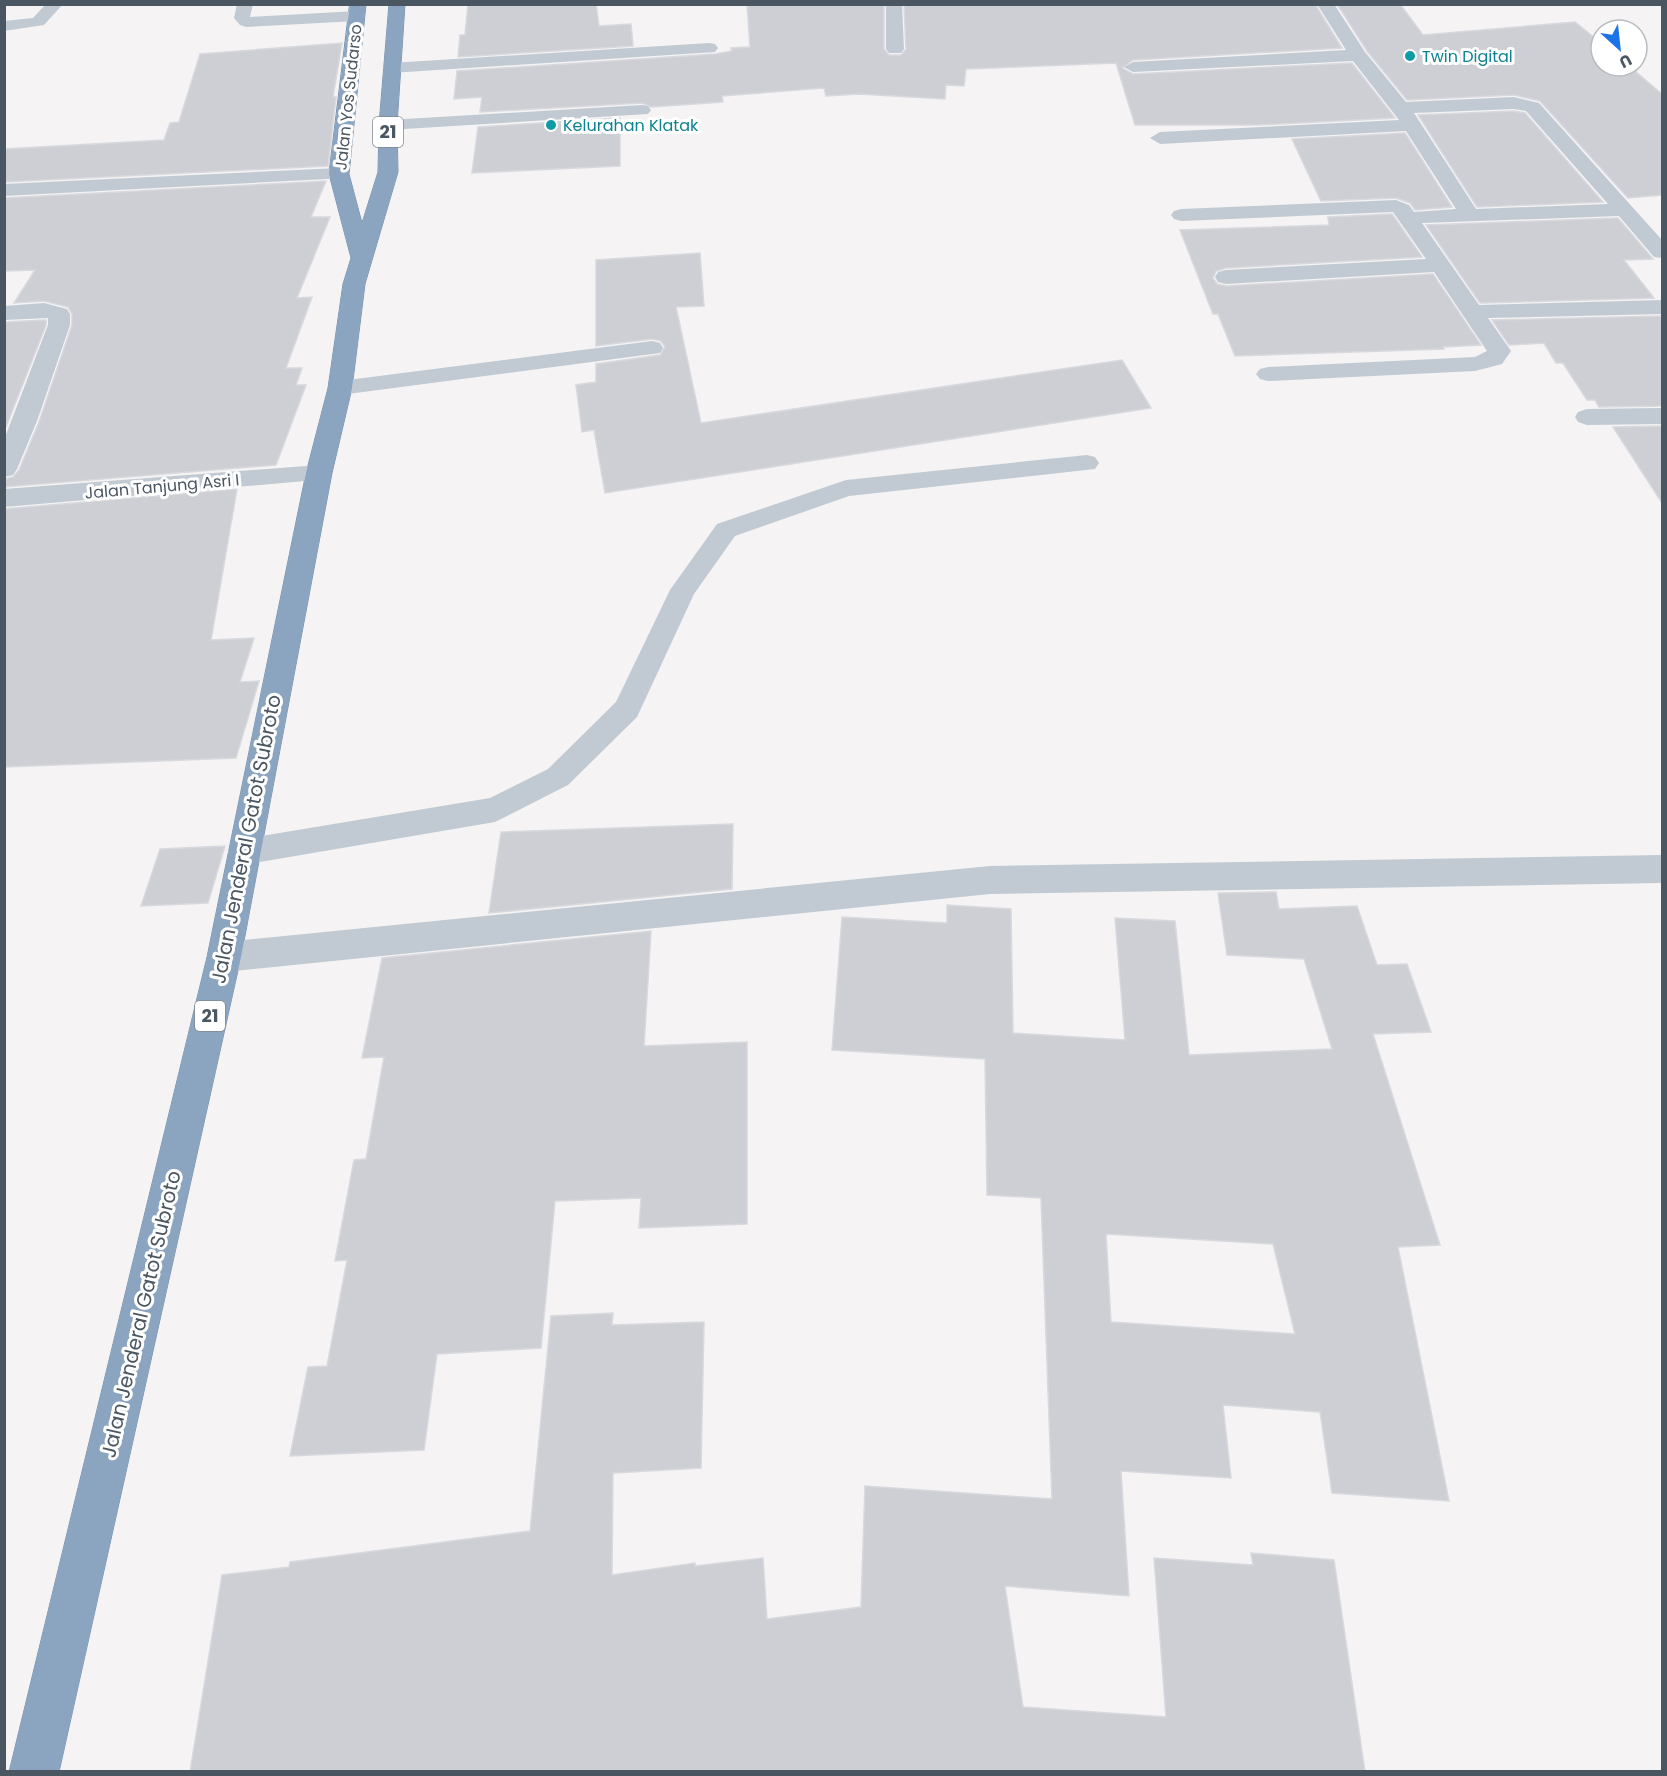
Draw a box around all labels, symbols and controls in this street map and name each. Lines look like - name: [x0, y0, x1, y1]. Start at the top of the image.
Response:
- north arrow: [1589, 18, 1649, 78]
- street label: Jalan Yos Sudarso: [329, 23, 368, 171]
- place label: Twin Digital: [1422, 45, 1513, 68]
- text: U: [1615, 48, 1636, 74]
- marker: Twin Digital: [1403, 49, 1417, 63]
- place label: Kelurahan Klatak: [563, 114, 699, 137]
- road number: 21: [373, 117, 403, 147]
- marker: Kelurahan Klatak: [544, 118, 558, 132]
- street label: Jalan Tanjung Asri I: [84, 468, 240, 505]
- street label: Jalan Jenderal Gatot Subroto: [204, 692, 288, 986]
- road number: 21: [195, 1001, 225, 1031]
- street label: Jalan Jenderal Gatot Subroto: [94, 1168, 188, 1460]

